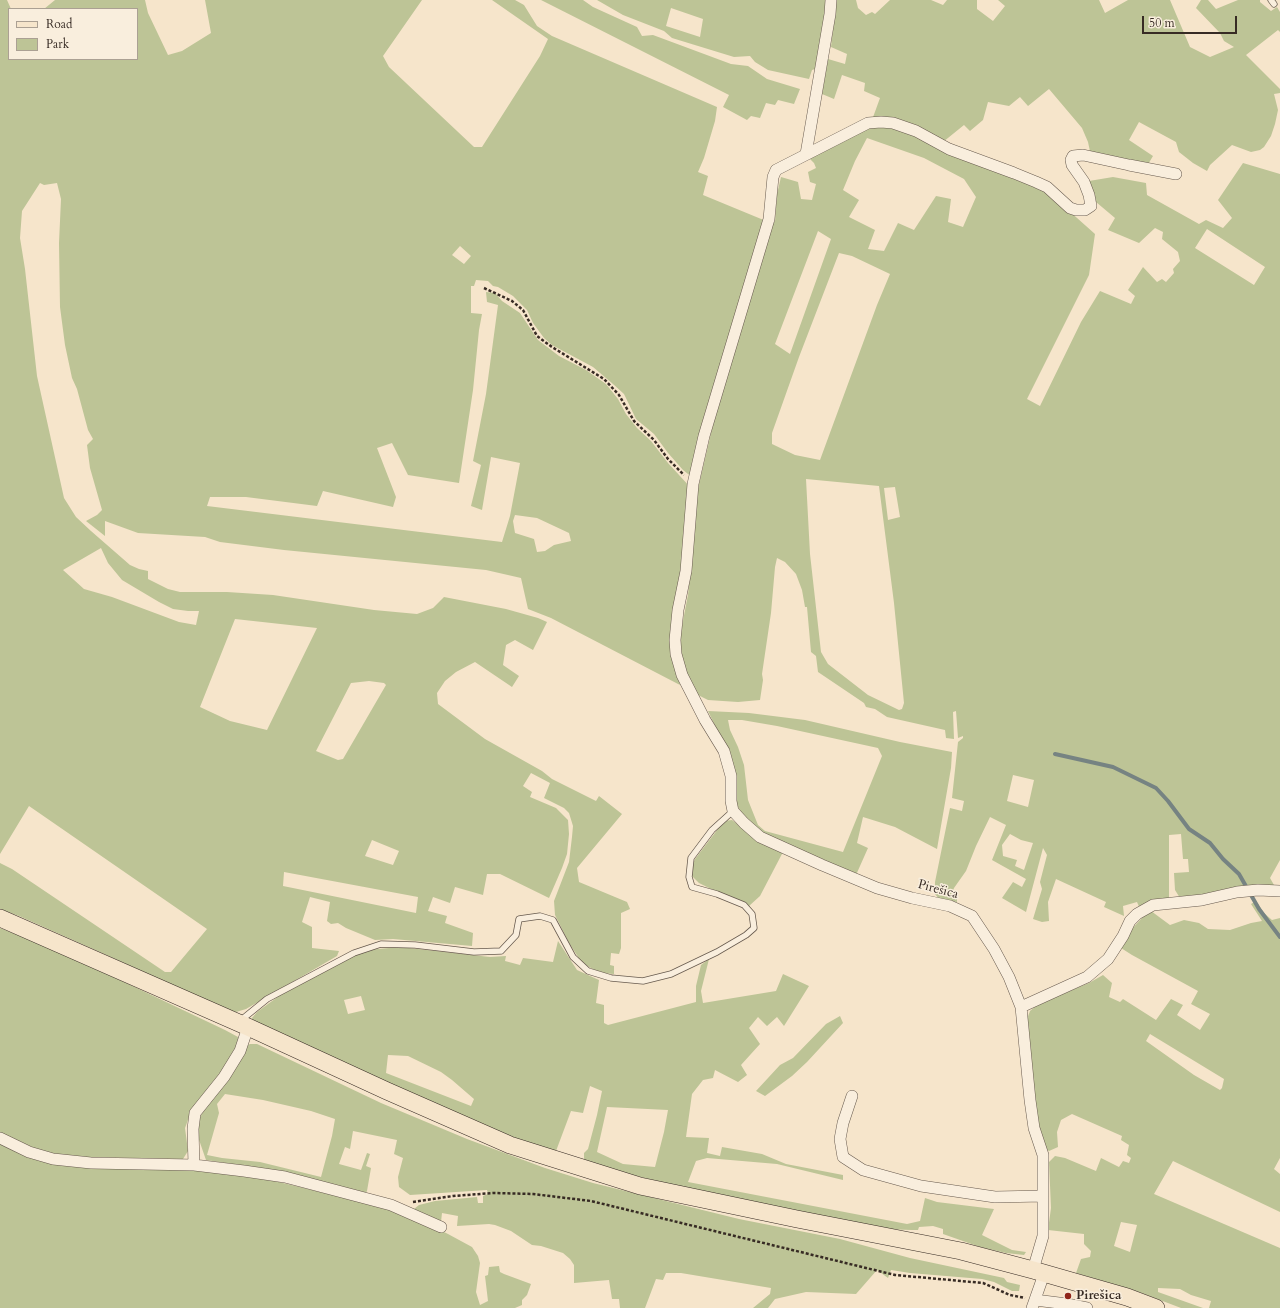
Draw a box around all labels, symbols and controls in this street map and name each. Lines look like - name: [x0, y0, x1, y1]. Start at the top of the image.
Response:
- legend: [8, 8, 138, 60]
- scale bar: [1144, 8, 1239, 34]
- text: 50 m: [1149, 15, 1175, 31]
- text: Road: [46, 16, 72, 32]
- text: Park: [46, 36, 69, 52]
- street label: Pirešica: [916, 877, 960, 903]
- place label: Pirešica: [1076, 1288, 1121, 1304]
- marker: Pirešica: [1063, 1291, 1073, 1301]

